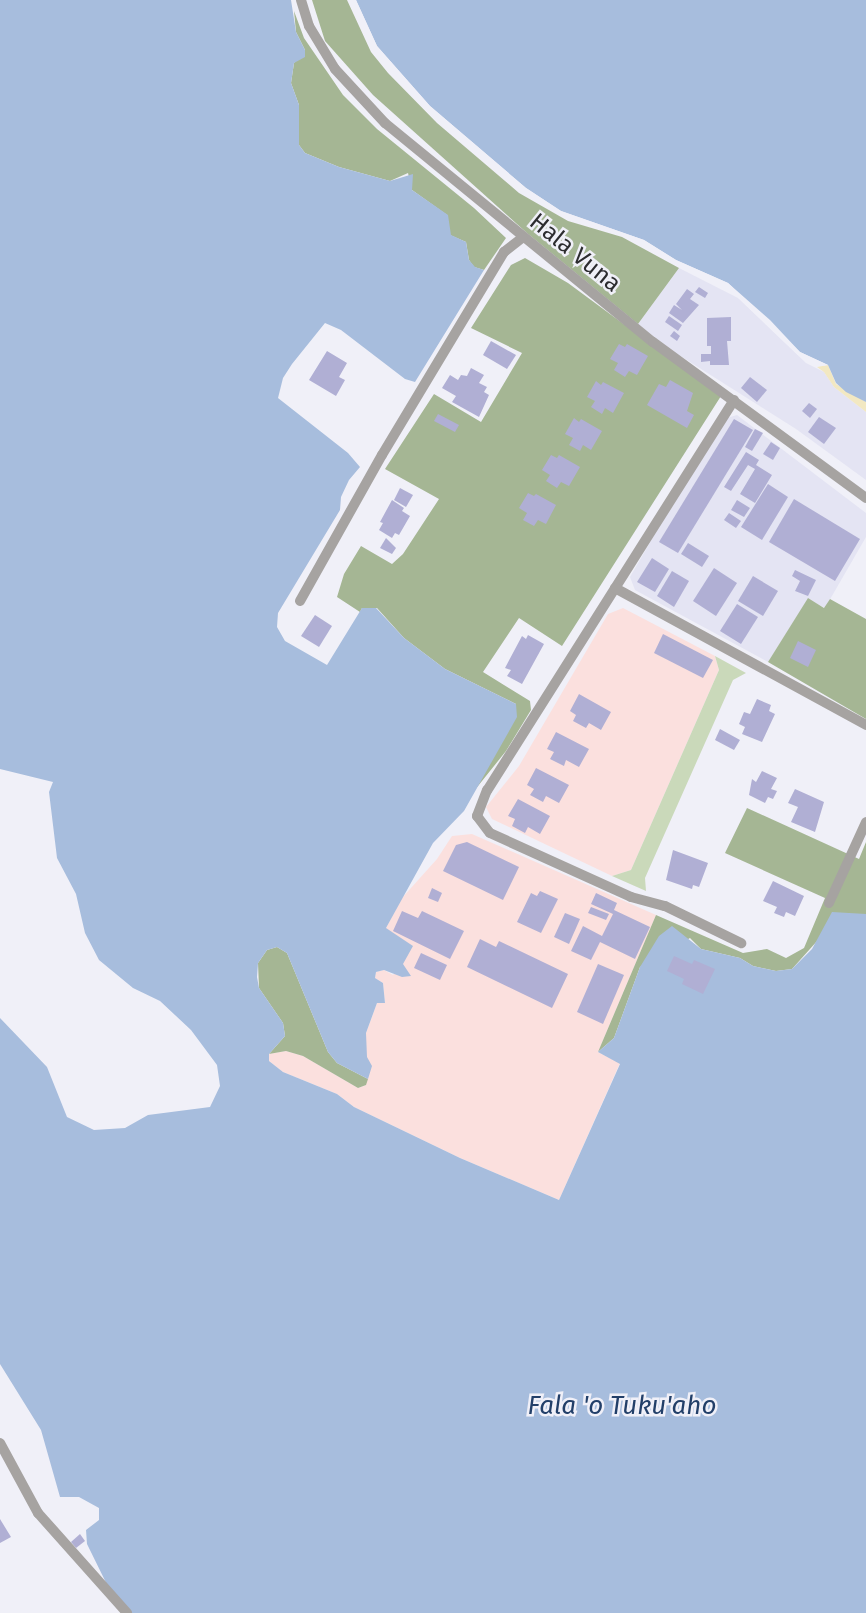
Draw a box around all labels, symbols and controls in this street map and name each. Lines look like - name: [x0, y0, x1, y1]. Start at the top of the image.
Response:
- street label: Hala Vuna: [523, 207, 627, 299]
- water label: Fala 'o Tuku'aho: [528, 1390, 716, 1422]

